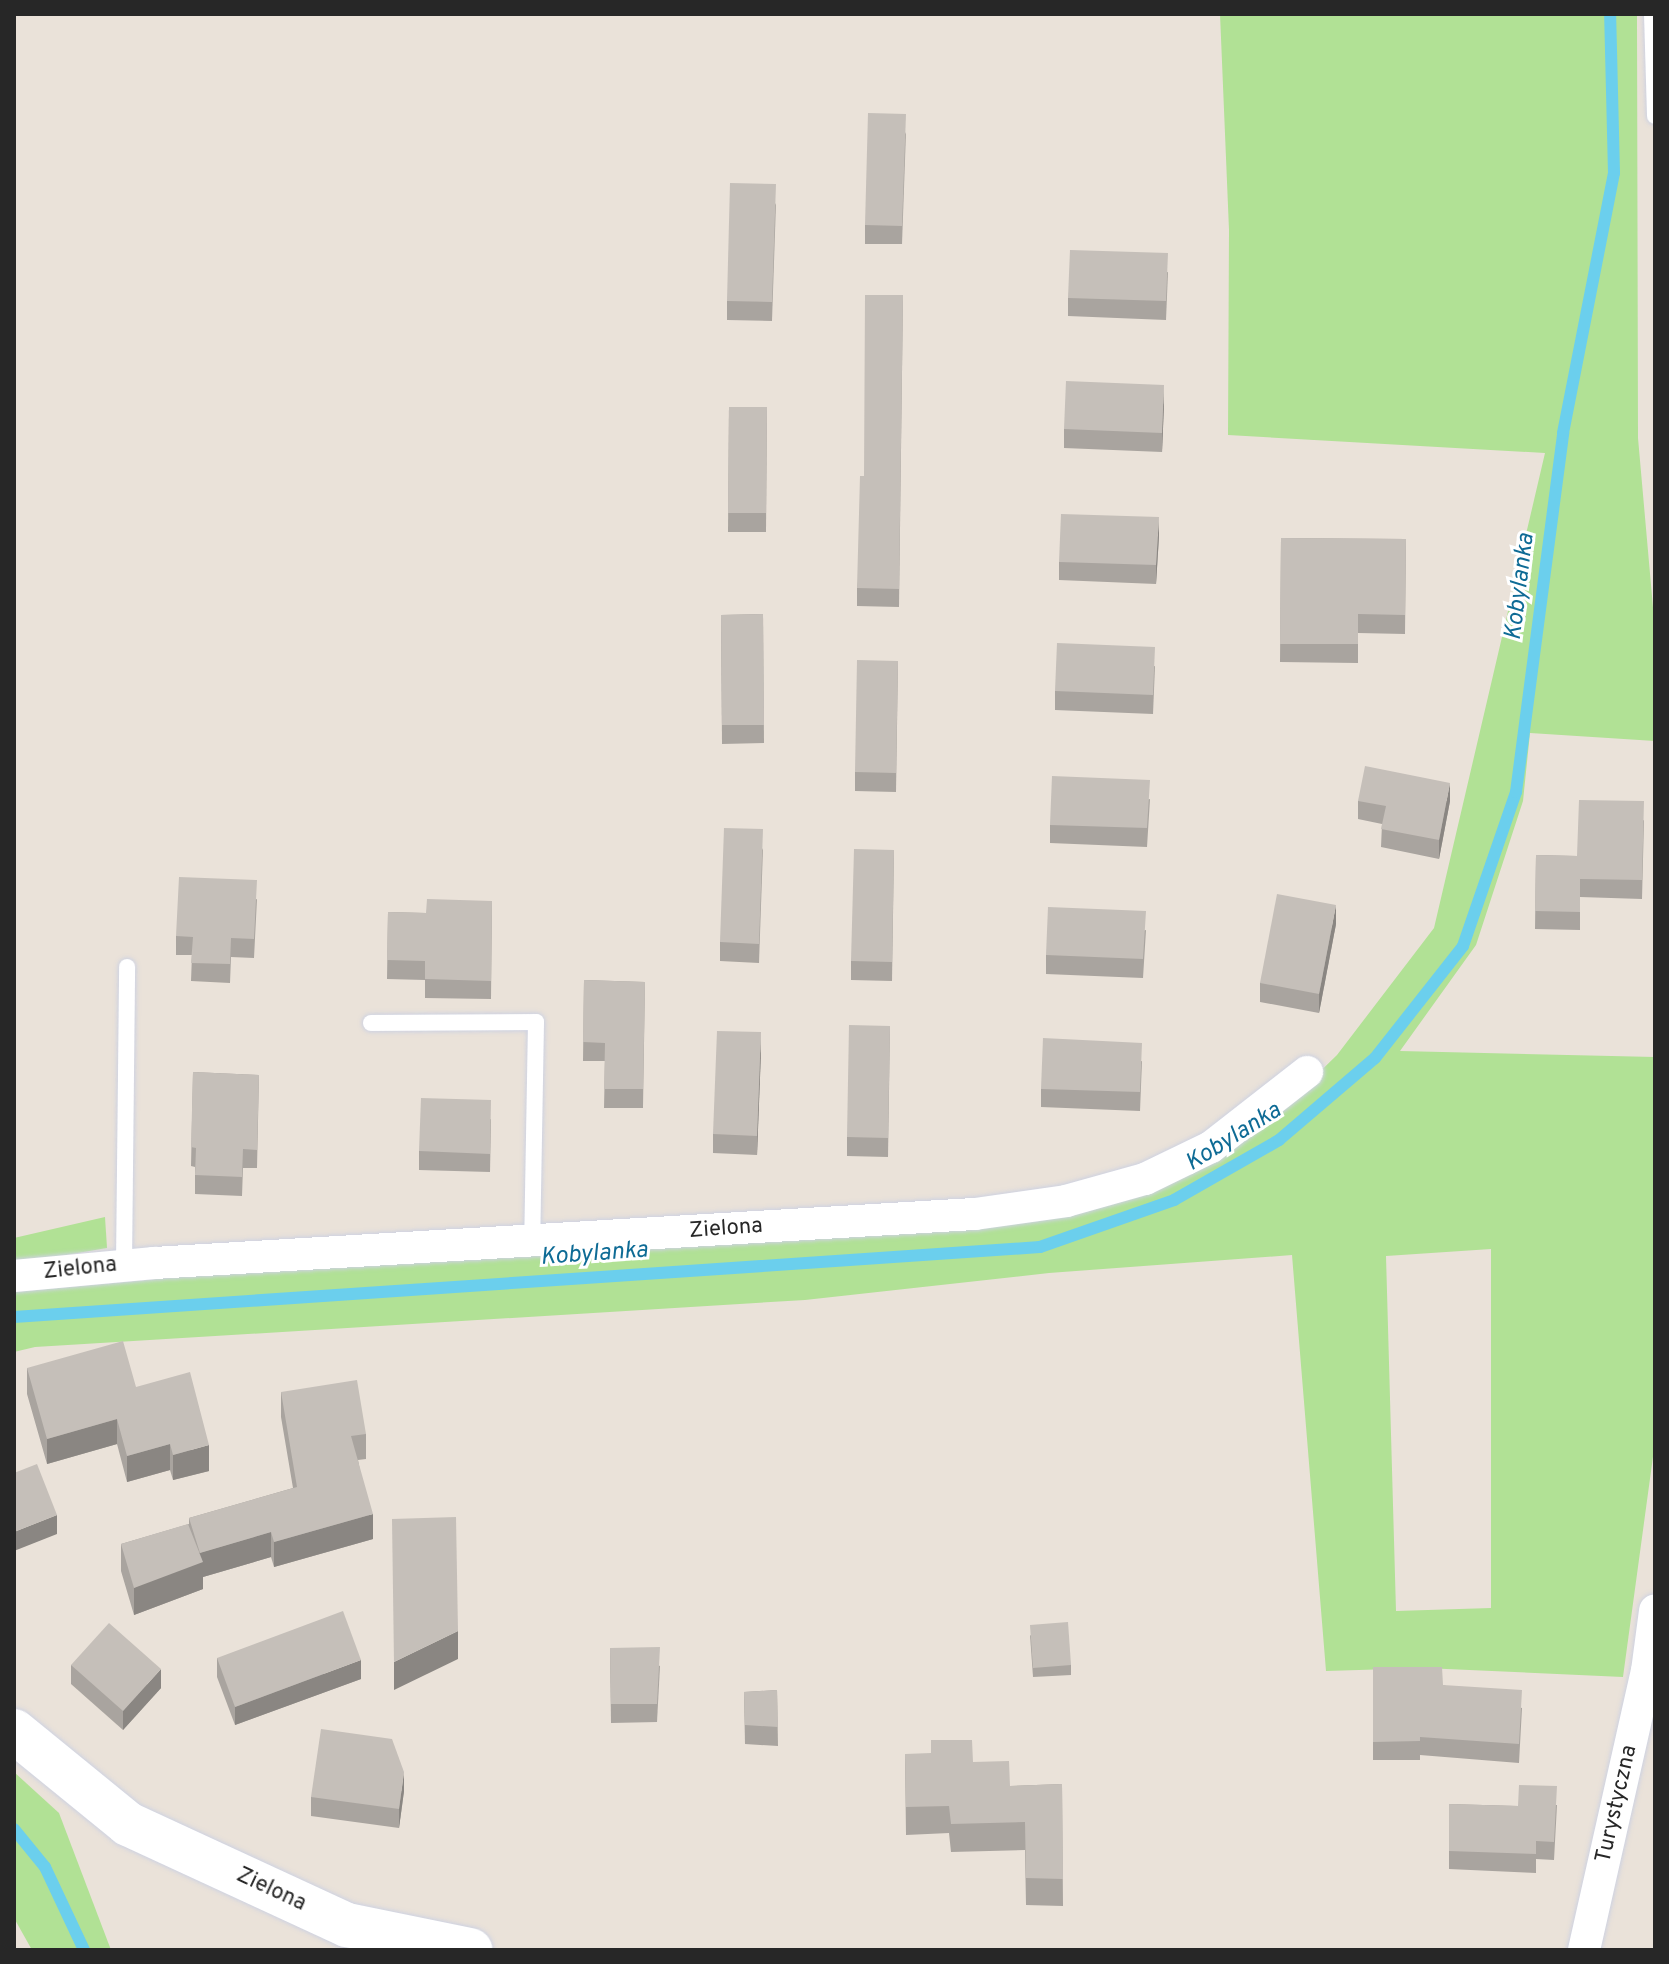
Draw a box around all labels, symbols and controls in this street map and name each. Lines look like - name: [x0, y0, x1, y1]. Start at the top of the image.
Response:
- water label: Kobylanka: [1500, 532, 1542, 642]
- water label: Kobylanka: [1181, 1097, 1287, 1179]
- street label: Zielona: [688, 1213, 764, 1245]
- water label: Kobylanka: [539, 1237, 649, 1273]
- street label: Zielona: [42, 1252, 118, 1286]
- street label: Turystyczna: [1591, 1743, 1643, 1865]
- street label: Zielona: [232, 1862, 310, 1918]

